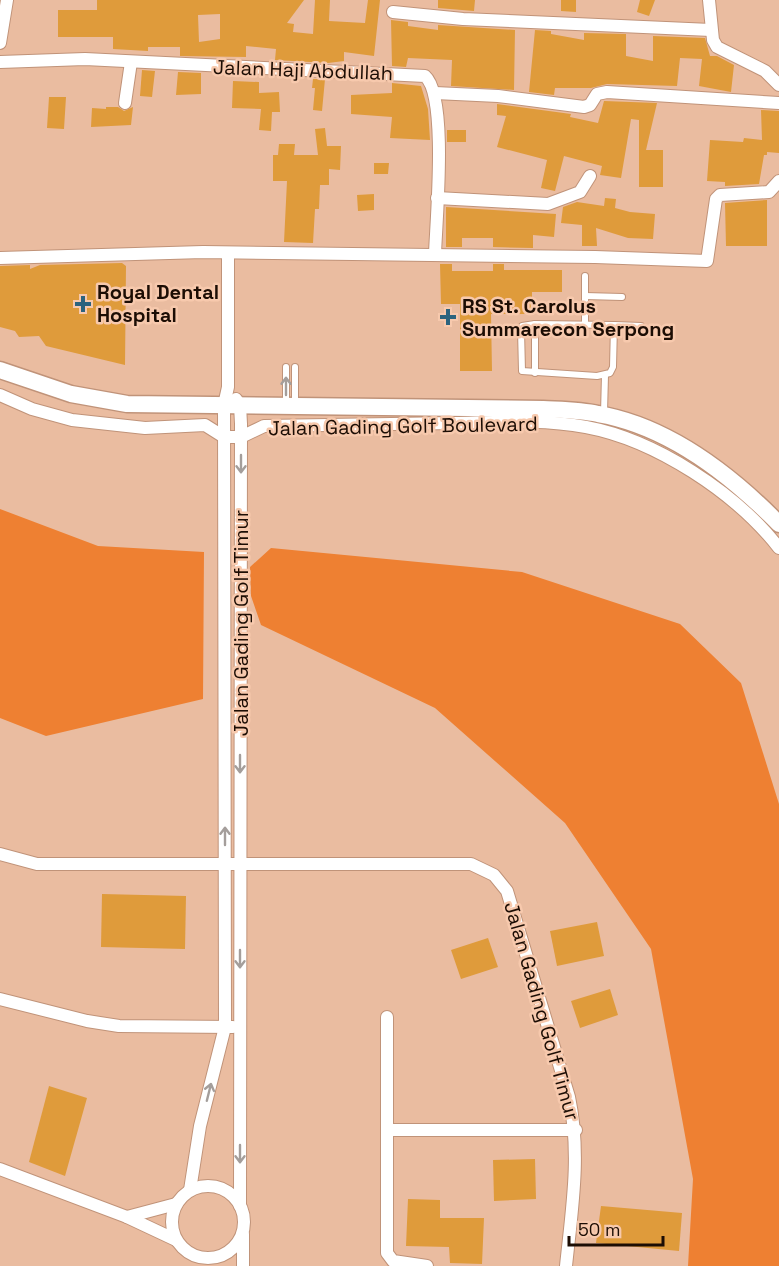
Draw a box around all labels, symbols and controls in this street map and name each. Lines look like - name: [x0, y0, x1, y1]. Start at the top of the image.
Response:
- street label: Jalan Haji Abdullah: [213, 54, 393, 86]
- place label: Royal Dental Hospital: [97, 279, 219, 328]
- place label: RS St. Carolus Summarecon Serpong: [462, 293, 674, 342]
- marker: Royal Dental Hospital: [74, 295, 92, 313]
- marker: RS St. Carolus Summarecon Serpong: [439, 308, 457, 326]
- one-way arrow: [280, 377, 292, 397]
- street label: Jalan Gading Golf Boulevard: [268, 411, 538, 441]
- one-way arrow: [235, 453, 247, 473]
- street label: Jalan Gading Golf Timur: [228, 510, 254, 736]
- one-way arrow: [234, 753, 246, 773]
- one-way arrow: [219, 826, 231, 846]
- street label: Jalan Gading Golf Timur: [498, 899, 586, 1123]
- one-way arrow: [234, 948, 246, 968]
- one-way arrow: [203, 1083, 215, 1102]
- one-way arrow: [234, 1143, 246, 1163]
- scale bar: [569, 1209, 664, 1247]
- text: 50 m: [578, 1218, 620, 1241]

